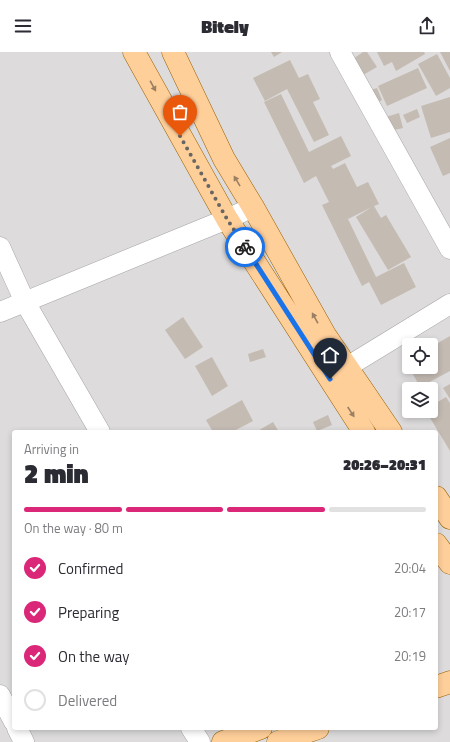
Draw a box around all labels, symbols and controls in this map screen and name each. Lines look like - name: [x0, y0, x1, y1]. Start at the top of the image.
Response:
- text: Bitely: [201, 13, 249, 40]
- icon: menu: [12, 15, 34, 37]
- icon: share: [416, 15, 438, 37]
- one-way arrow: [149, 80, 156, 92]
- pin: [163, 95, 197, 136]
- icon: bag: [169, 101, 191, 123]
- one-way arrow: [234, 175, 241, 187]
- courier: [225, 227, 265, 267]
- icon: bike: [234, 236, 256, 258]
- one-way arrow: [312, 312, 319, 324]
- pin: [313, 338, 347, 379]
- map controls: [402, 338, 438, 418]
- button: locate: [402, 338, 438, 374]
- icon: home: [319, 344, 341, 366]
- button: layers: [402, 382, 438, 418]
- one-way arrow: [347, 407, 355, 417]
- text: Arriving in: [24, 439, 79, 459]
- text: 20:26–20:31: [343, 453, 426, 476]
- text: 2 min: [24, 454, 89, 493]
- text: On the way · 80 m: [24, 518, 123, 538]
- icon: check: [24, 557, 46, 579]
- text: Confirmed: [58, 557, 123, 580]
- text: 20:04: [394, 558, 426, 578]
- icon: check: [24, 601, 46, 623]
- text: Preparing: [58, 601, 119, 624]
- text: 20:17: [394, 602, 426, 622]
- icon: check: [24, 645, 46, 667]
- text: On the way: [58, 645, 130, 668]
- text: 20:19: [394, 646, 426, 666]
- text: Delivered: [58, 689, 117, 712]

